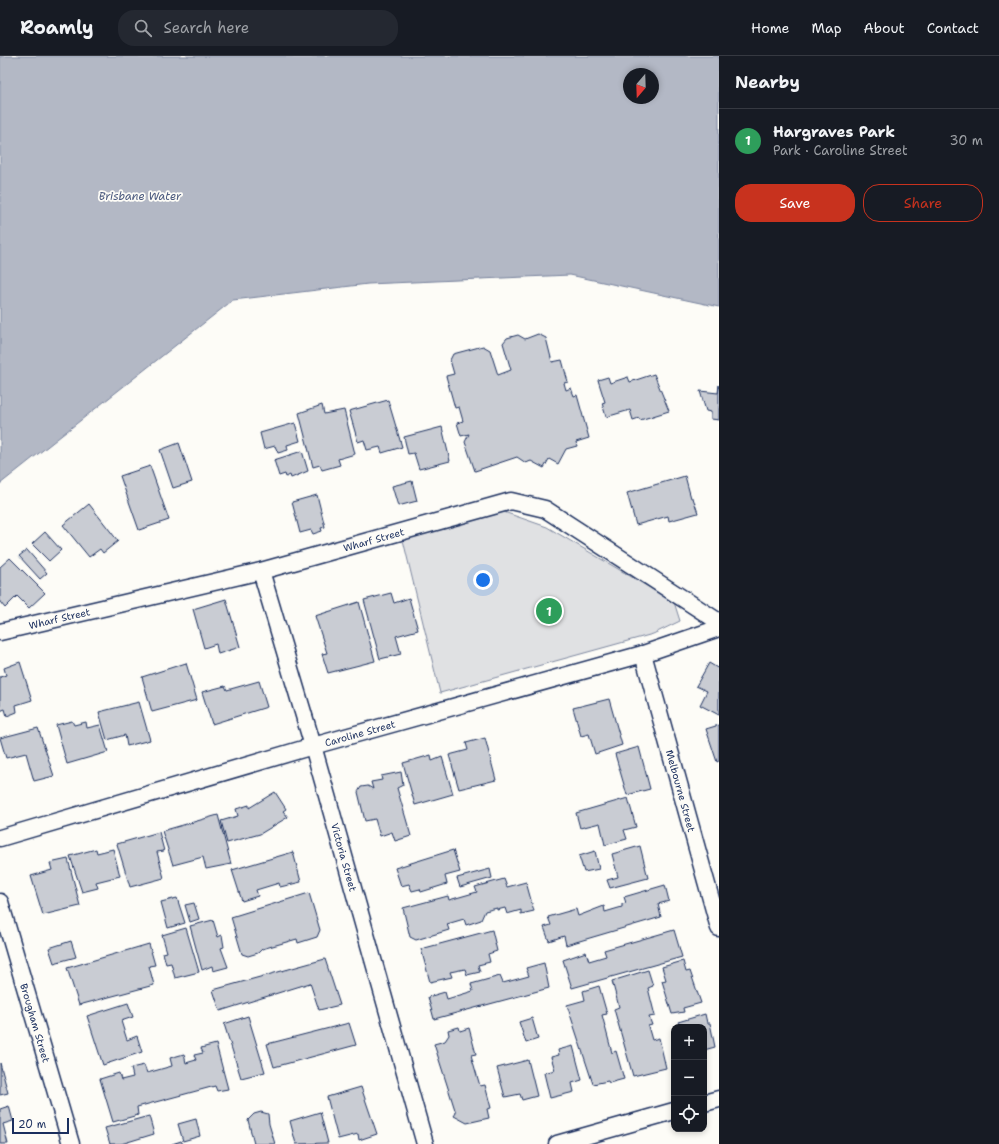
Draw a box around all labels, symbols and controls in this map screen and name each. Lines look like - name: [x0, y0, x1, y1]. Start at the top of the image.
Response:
- search box: [118, 10, 398, 46]
- text: Roamly: [20, 15, 94, 40]
- icon: search: [132, 17, 154, 39]
- text: Search here: [164, 18, 249, 38]
- text: Home: [751, 19, 790, 37]
- text: Map: [812, 19, 842, 37]
- text: About: [864, 19, 905, 37]
- text: Contact: [927, 19, 979, 37]
- north arrow: [623, 68, 659, 104]
- text: Nearby: [735, 71, 800, 93]
- text: Hargraves Park: [773, 122, 895, 142]
- text: 1: [745, 132, 751, 149]
- text: 30 m: [949, 132, 983, 149]
- text: Park · Caroline Street: [773, 142, 908, 159]
- button: Save: [735, 184, 855, 222]
- button: Share: [863, 184, 983, 222]
- water label: Brisbane Water: [99, 189, 182, 204]
- street label: Wharf Street: [342, 525, 406, 555]
- your location: [473, 570, 493, 590]
- pin: 1: [536, 596, 562, 626]
- street label: Wharf Street: [28, 605, 91, 632]
- street label: Caroline Street: [323, 717, 397, 749]
- street label: Melbourne Street: [663, 748, 698, 834]
- street label: Victoria Street: [328, 822, 360, 893]
- street label: Brougham Street: [17, 982, 53, 1064]
- map controls: [671, 1024, 707, 1132]
- button: +: [671, 1024, 707, 1060]
- button: −: [671, 1060, 707, 1096]
- button: locate: [671, 1096, 707, 1132]
- scale bar: [12, 1116, 69, 1135]
- text: 20 m: [18, 1117, 46, 1132]

